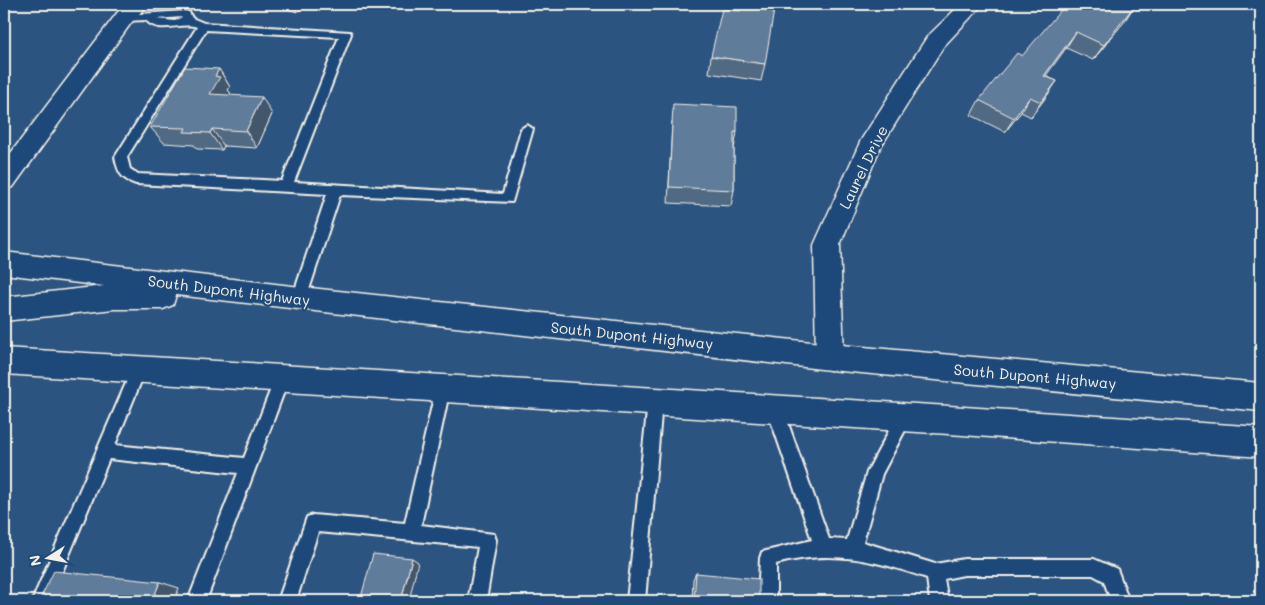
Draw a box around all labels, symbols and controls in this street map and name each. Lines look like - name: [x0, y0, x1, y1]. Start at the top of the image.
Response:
- street label: Laurel Drive: [834, 122, 892, 212]
- street label: South Dupont Highway: [147, 270, 311, 310]
- street label: South Dupont Highway: [550, 317, 714, 353]
- street label: South Dupont Highway: [953, 359, 1117, 393]
- north arrow: [22, 532, 72, 582]
- text: N: [24, 554, 45, 568]

